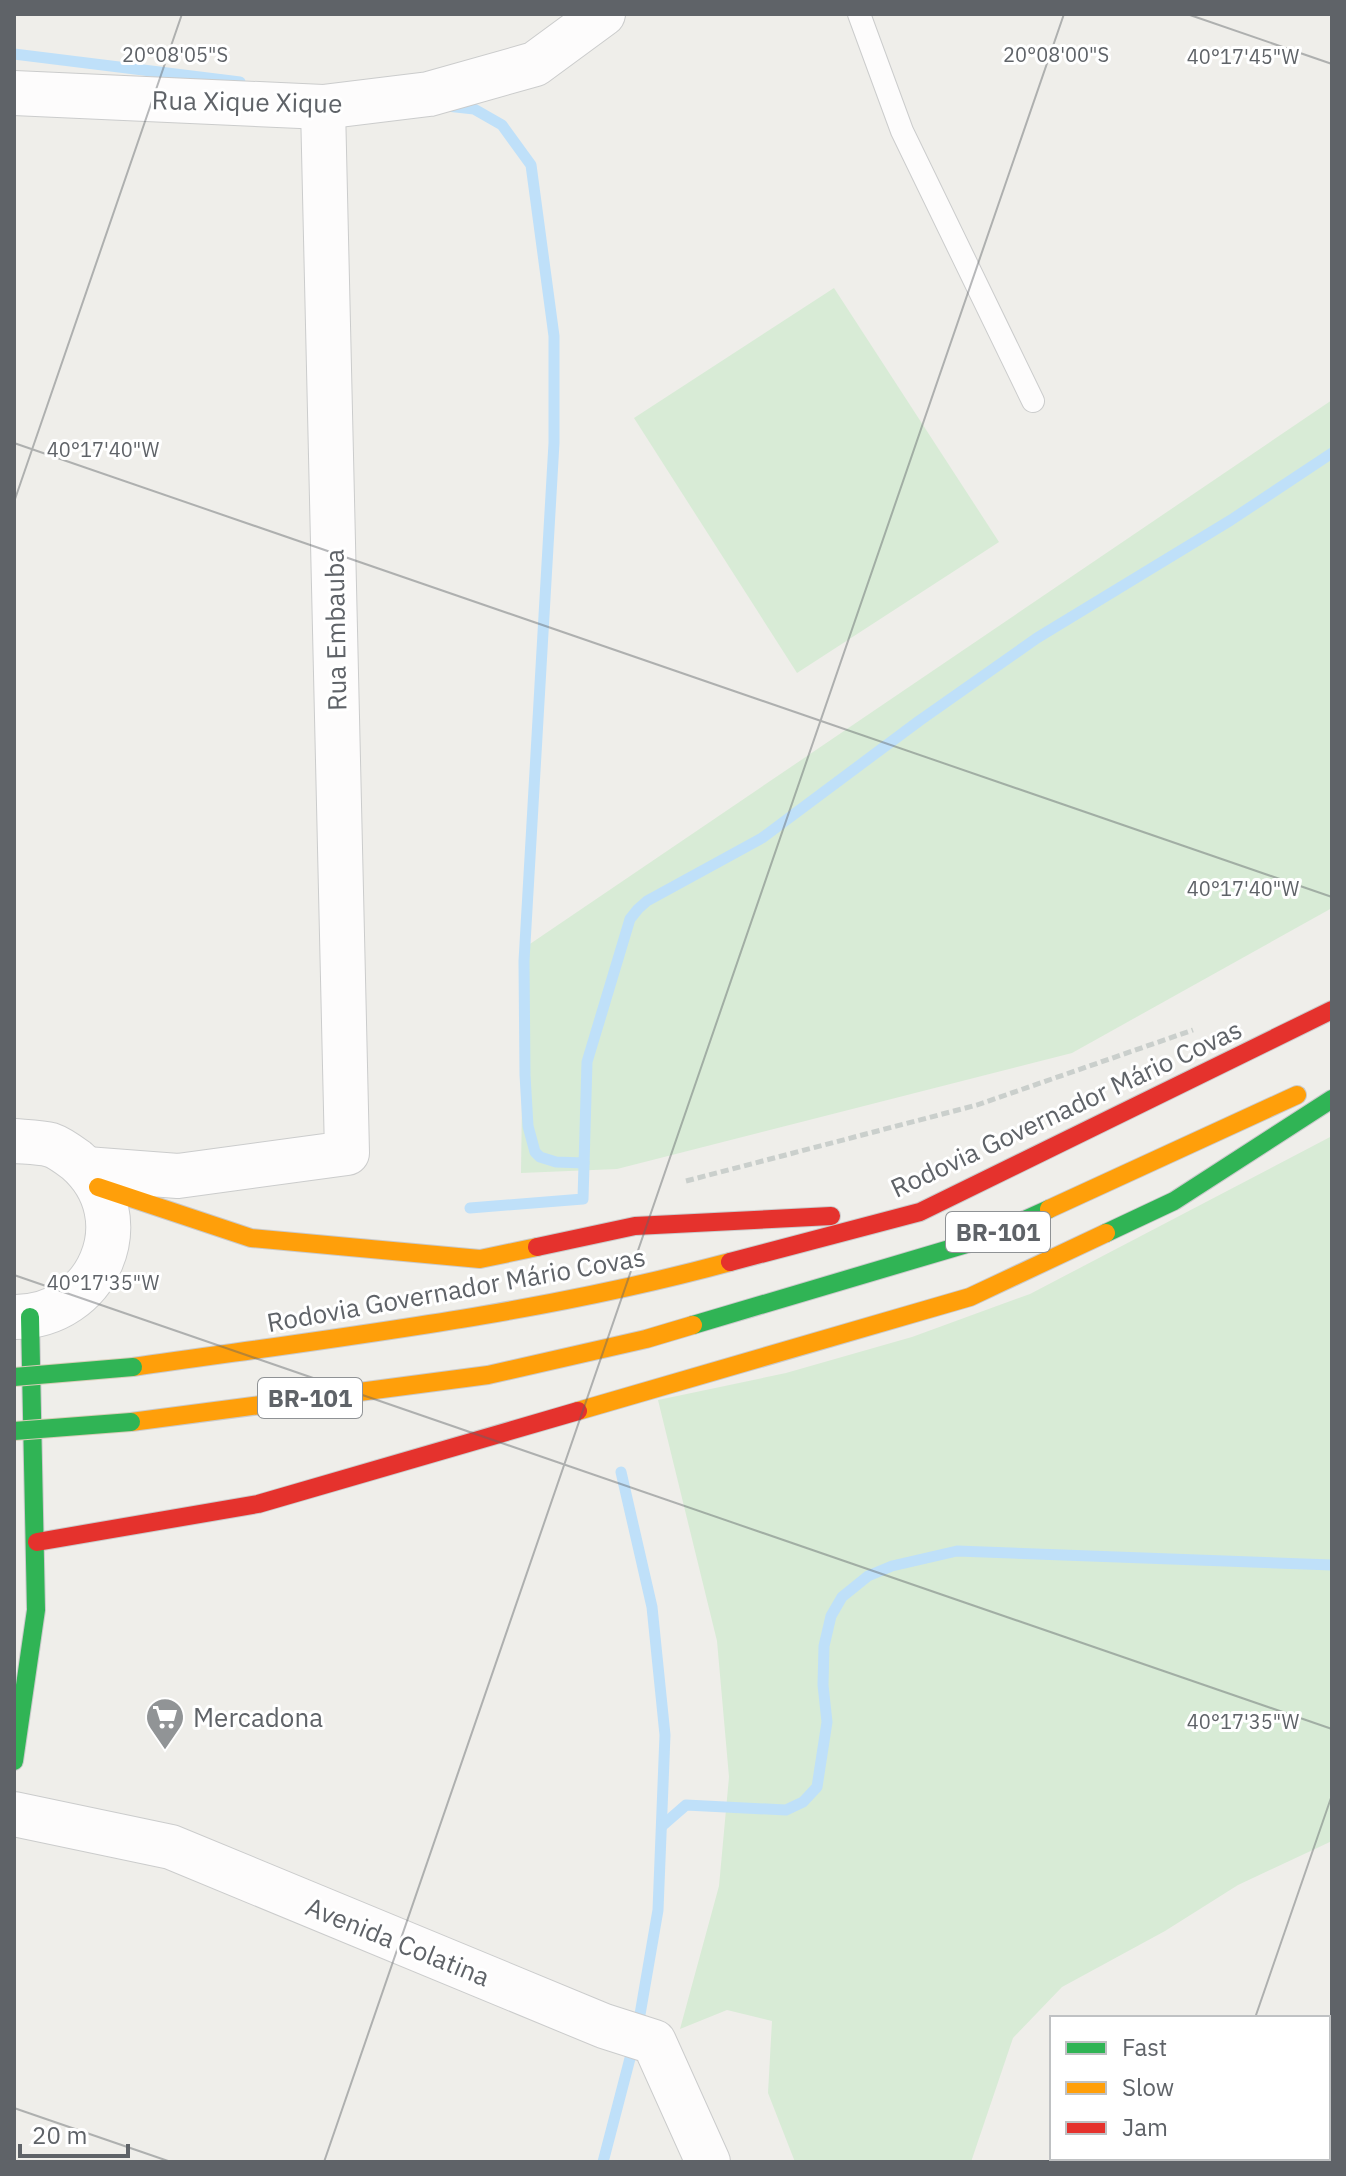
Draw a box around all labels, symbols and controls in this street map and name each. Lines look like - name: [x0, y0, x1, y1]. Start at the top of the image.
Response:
- text: 20°08'05"S: [122, 41, 228, 68]
- text: 20°08'00"S: [1003, 41, 1109, 68]
- text: 40°17'45"W: [1187, 43, 1300, 70]
- street label: Rua Xique Xique: [151, 82, 343, 120]
- text: 40°17'40"W: [47, 436, 160, 463]
- street label: Rua Embauba: [317, 549, 353, 711]
- text: 40°17'40"W: [1187, 875, 1300, 902]
- street label: Rodovia Governador Mário Covas: [885, 1012, 1247, 1204]
- road number: BR-101: [946, 1212, 1050, 1252]
- street label: Rodovia Governador Mário Covas: [264, 1239, 648, 1339]
- text: 40°17'35"W: [47, 1269, 160, 1296]
- road number: BR-101: [258, 1378, 362, 1418]
- supermarket icon: Mercadona: [144, 1696, 186, 1751]
- place label: Mercadona: [193, 1700, 323, 1734]
- text: 40°17'35"W: [1187, 1708, 1300, 1735]
- street label: Avenida Colatina: [301, 1889, 495, 1993]
- legend: [1050, 2016, 1330, 2160]
- text: Fast: [1122, 2031, 1167, 2063]
- text: Slow: [1122, 2071, 1174, 2103]
- scale bar: [20, 2108, 128, 2158]
- text: Jam: [1122, 2111, 1168, 2143]
- text: 20 m: [32, 2119, 87, 2151]

